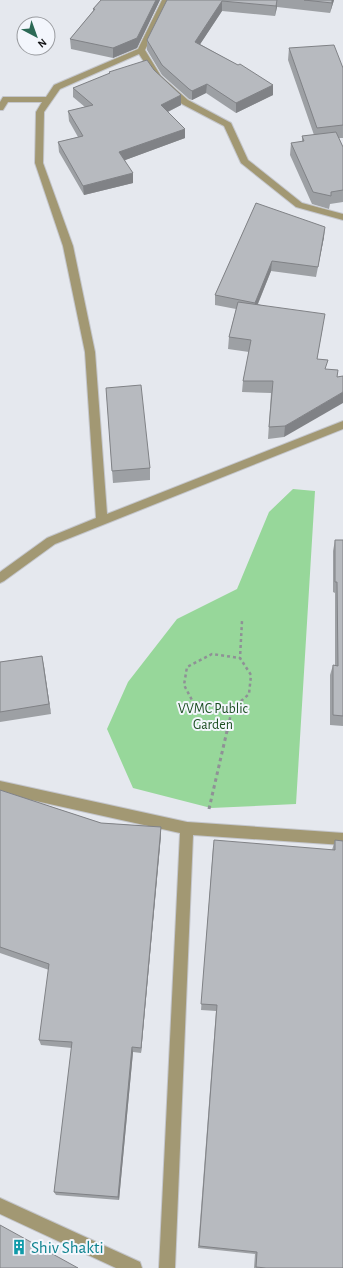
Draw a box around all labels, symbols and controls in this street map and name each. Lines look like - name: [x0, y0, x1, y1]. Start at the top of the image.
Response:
- north arrow: [16, 16, 56, 56]
- text: N: [36, 37, 49, 50]
- park label: VVMC Public Garden: [178, 702, 249, 732]
- building icon: Shiv Shakti: [10, 1238, 28, 1256]
- place label: Shiv Shakti: [31, 1239, 104, 1256]

